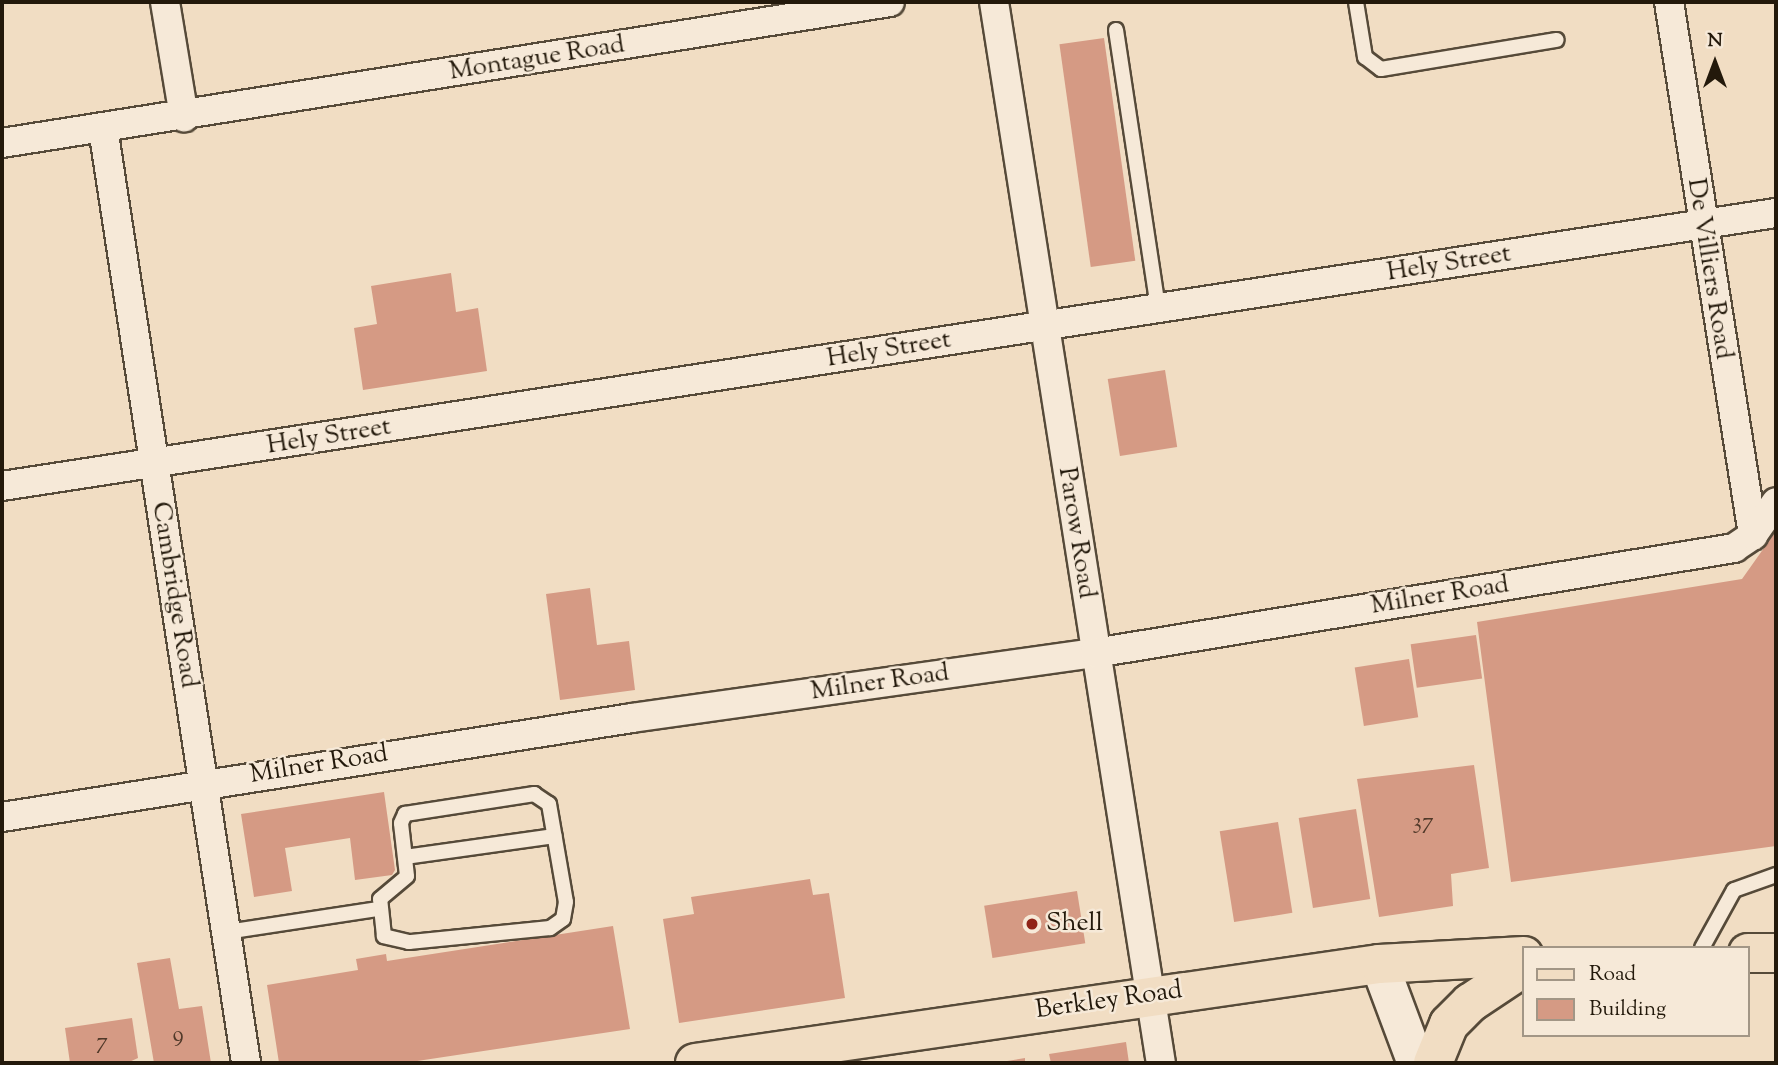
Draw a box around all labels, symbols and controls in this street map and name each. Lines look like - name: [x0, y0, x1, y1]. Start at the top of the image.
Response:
- north arrow: [1680, 28, 1750, 98]
- text: N: [1707, 28, 1723, 55]
- street label: Montague Road: [447, 30, 627, 88]
- street label: De Villiers Road: [1679, 176, 1739, 362]
- street label: Hely Street: [1385, 239, 1513, 289]
- street label: Hely Street: [825, 325, 953, 375]
- street label: Hely Street: [265, 412, 393, 462]
- street label: Parow Road: [1050, 465, 1102, 601]
- street label: Cambridge Road: [144, 500, 204, 690]
- street label: Milner Road: [1369, 570, 1511, 622]
- street label: Milner Road: [809, 658, 951, 708]
- street label: Milner Road: [248, 739, 390, 791]
- house number: 37: [1413, 809, 1433, 837]
- place label: Shell: [1046, 908, 1103, 940]
- marker: Shell: [1024, 916, 1040, 932]
- legend: [1522, 946, 1750, 1037]
- text: Road: [1589, 960, 1636, 990]
- street label: Berkley Road: [1034, 975, 1184, 1027]
- text: Building: [1589, 995, 1666, 1025]
- house number: 9: [172, 1022, 184, 1050]
- house number: 7: [96, 1029, 108, 1057]

